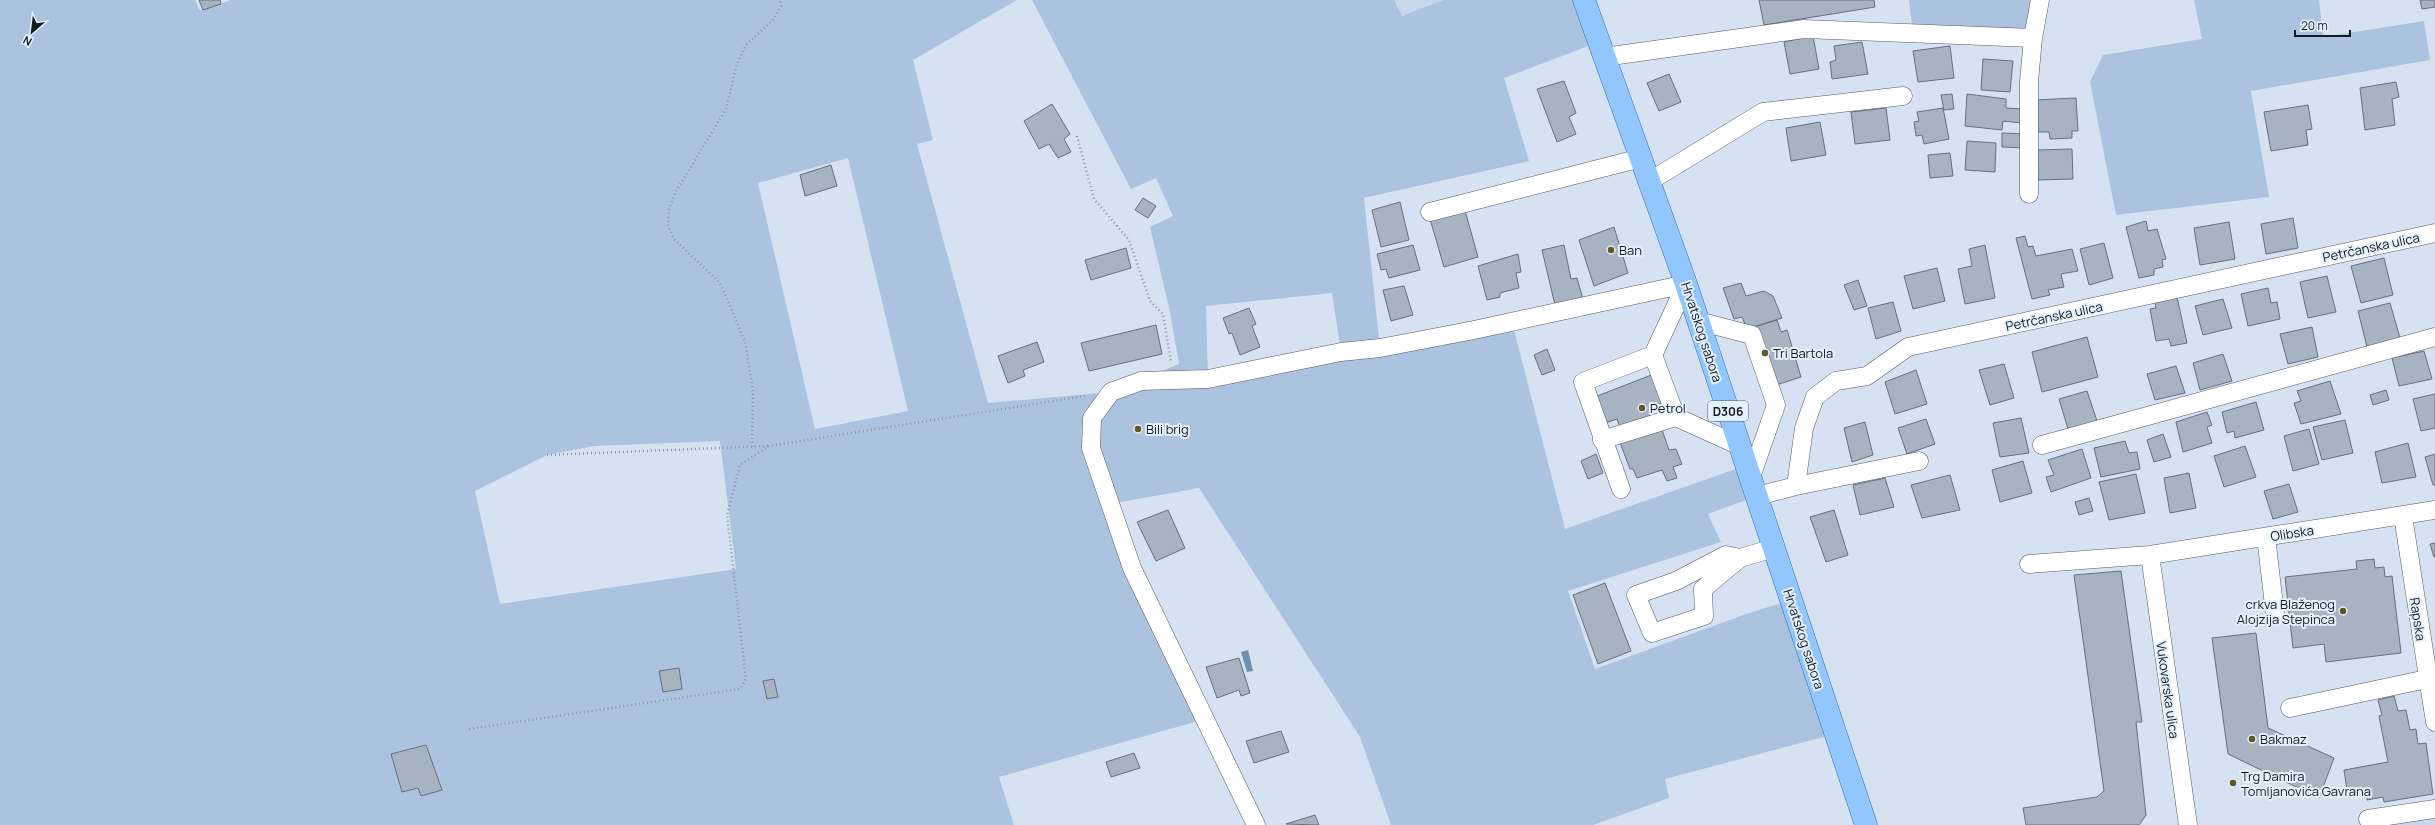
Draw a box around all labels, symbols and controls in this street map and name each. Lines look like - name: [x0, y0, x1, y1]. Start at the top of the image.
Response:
- north arrow: [12, 12, 52, 52]
- scale bar: [2295, 12, 2350, 38]
- text: 20 m: [2301, 17, 2328, 34]
- text: N: [20, 33, 34, 50]
- street label: Petrčanska ulica: [2321, 228, 2421, 266]
- place label: Ban: [1619, 241, 1642, 259]
- marker: Ban: [1606, 245, 1616, 255]
- street label: Hrvatskog sabora: [1677, 280, 1727, 384]
- street label: Petrčanska ulica: [2004, 297, 2104, 335]
- place label: Tri Bartola: [1773, 344, 1833, 362]
- marker: Tri Bartola: [1760, 348, 1770, 358]
- place label: Petrol: [1650, 399, 1686, 417]
- road number: D306: [1708, 401, 1748, 421]
- marker: Petrol: [1637, 403, 1647, 413]
- place label: Bili brig: [1146, 420, 1189, 438]
- marker: Bili brig: [1133, 424, 1143, 434]
- street label: Olibska: [2269, 521, 2315, 545]
- street label: Hrvatskog sabora: [1779, 587, 1829, 691]
- place label: crkva Blaženog Alojzija Stepinca: [2237, 595, 2335, 628]
- street label: Rapska: [2406, 596, 2430, 642]
- marker: crkva Blaženog Alojzija Stepinca: [2338, 606, 2348, 616]
- street label: Vukovarska ulica: [2152, 640, 2184, 740]
- place label: Bakmaz: [2260, 730, 2307, 748]
- marker: Bakmaz: [2247, 734, 2257, 744]
- place label: Trg Damira Tomljanovića Gavrana: [2241, 767, 2371, 800]
- marker: Trg Damira Tomljanovića Gavrana: [2228, 778, 2238, 788]

